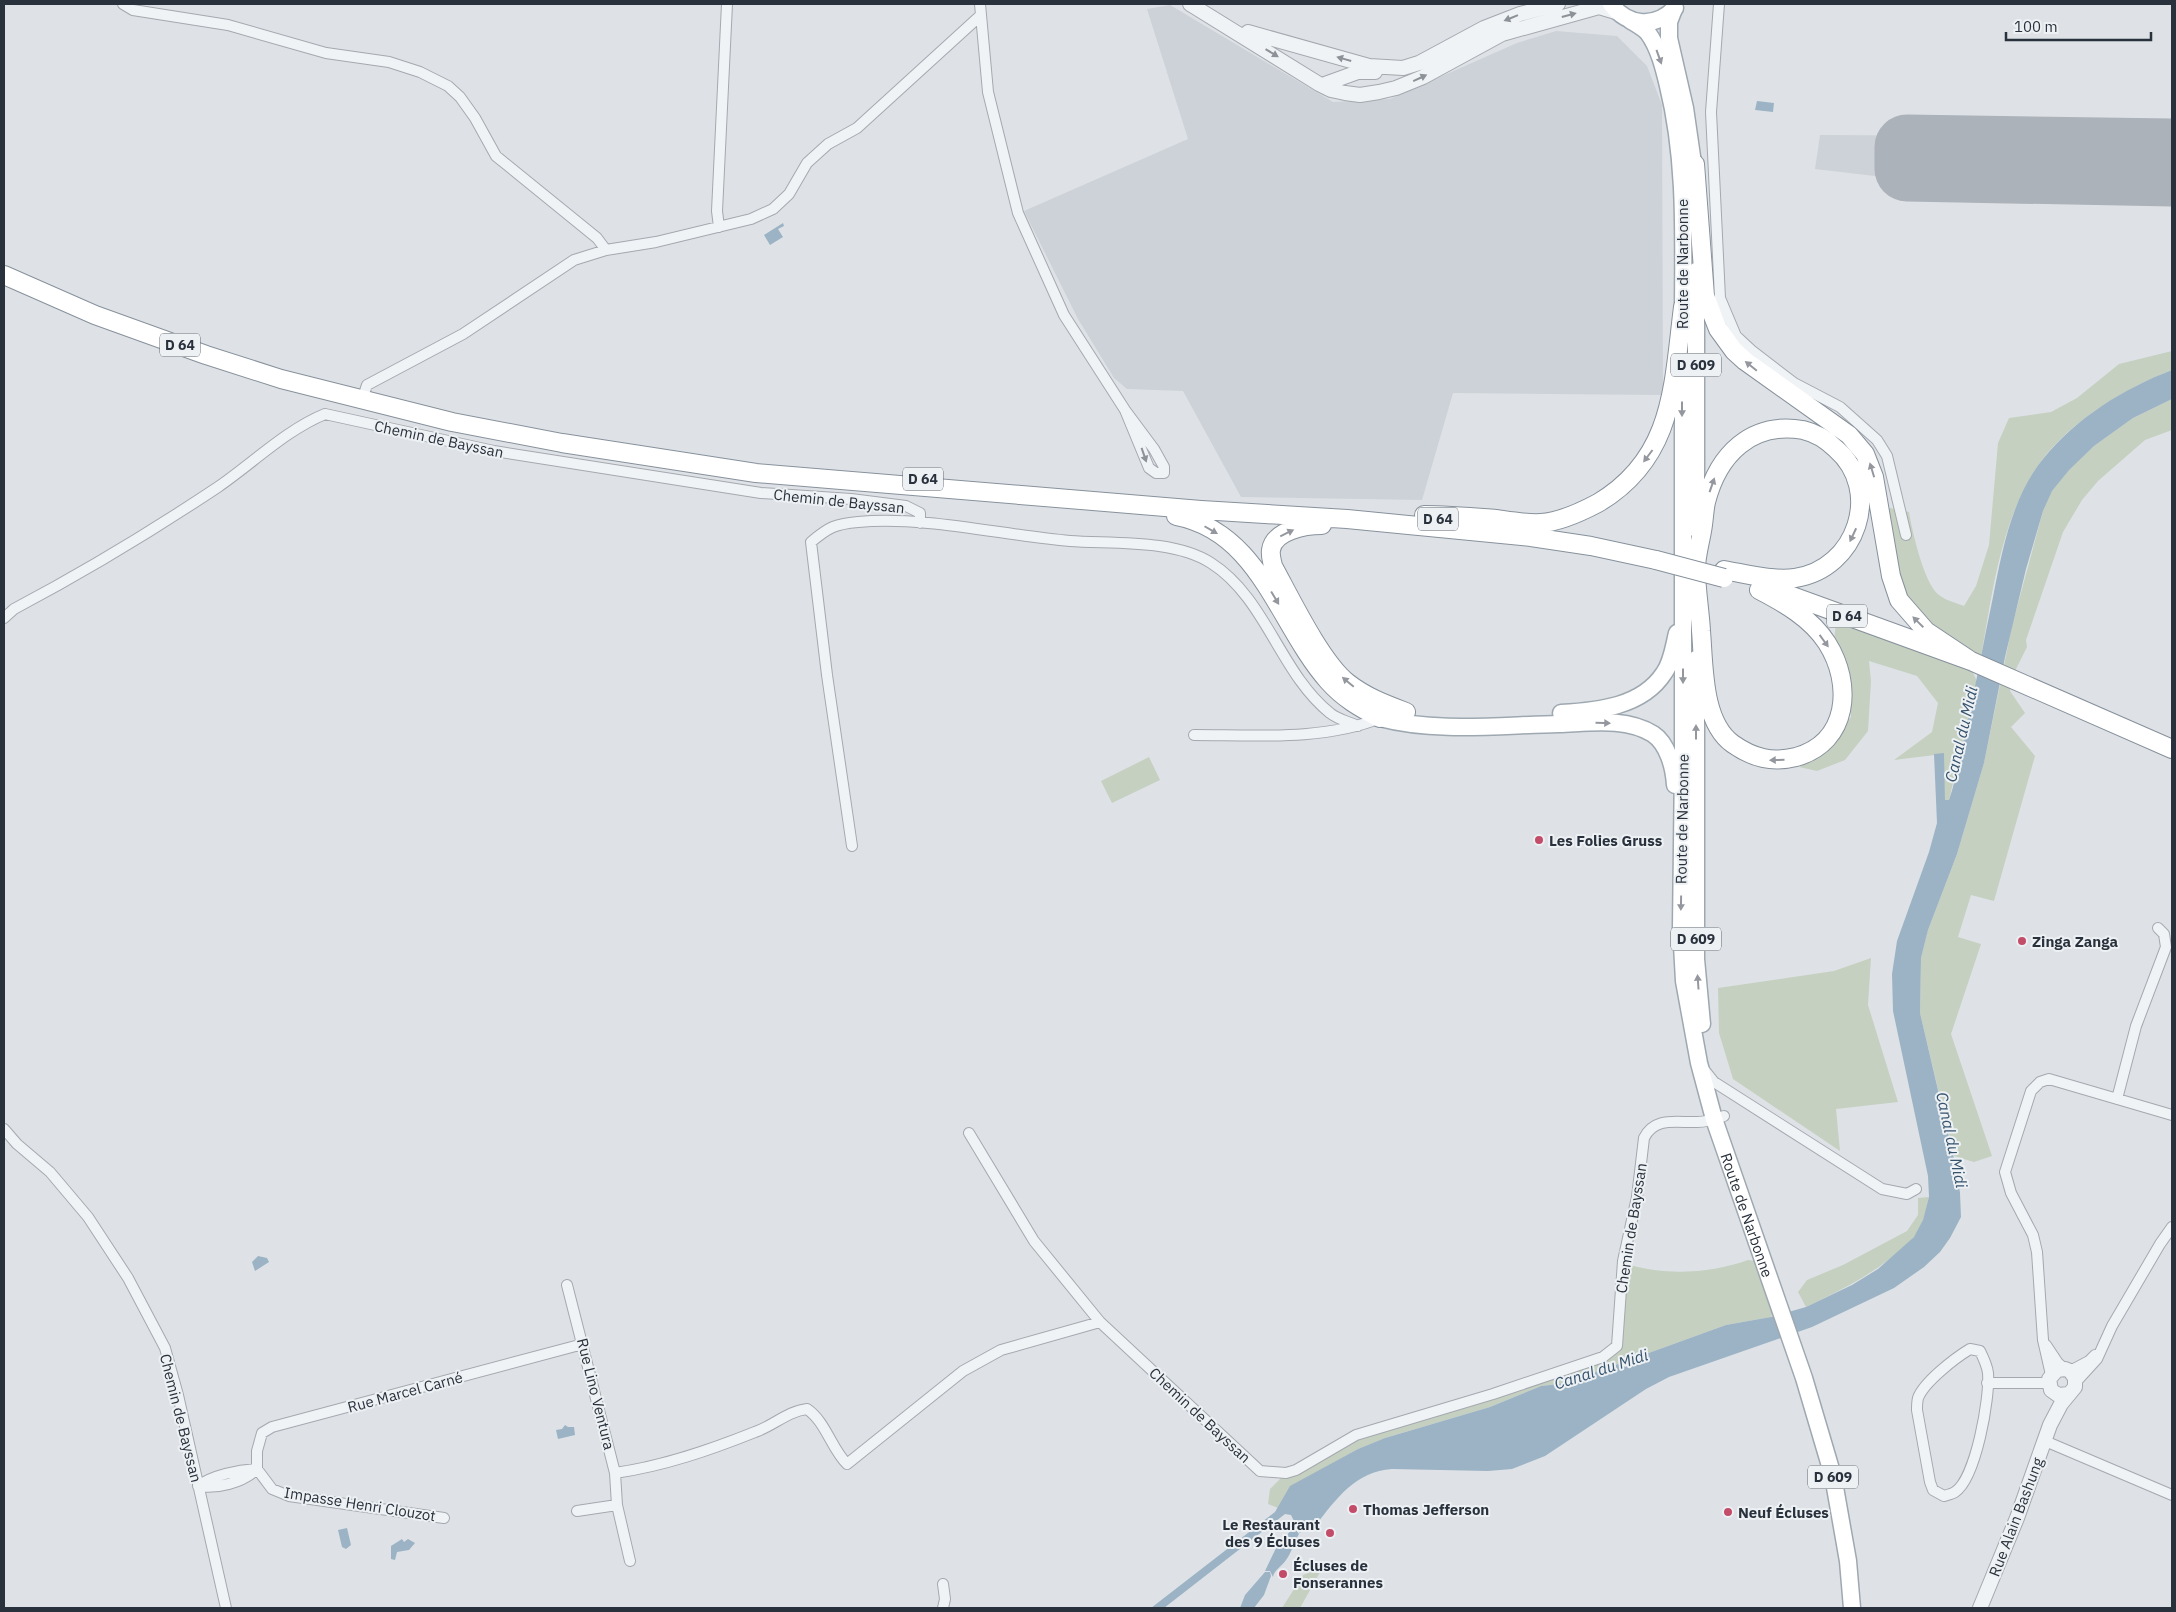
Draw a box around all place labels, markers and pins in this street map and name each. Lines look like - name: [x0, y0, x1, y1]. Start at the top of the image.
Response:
- place label: Les Folies Gruss: [1549, 831, 1663, 850]
- marker: Les Folies Gruss: [1533, 834, 1545, 846]
- place label: Zinga Zanga: [2032, 932, 2118, 951]
- marker: Zinga Zanga: [2016, 935, 2028, 947]
- place label: Thomas Jefferson: [1363, 1500, 1489, 1519]
- marker: Thomas Jefferson: [1347, 1503, 1359, 1515]
- place label: Neuf Écluses: [1738, 1503, 1829, 1522]
- marker: Neuf Écluses: [1722, 1506, 1734, 1518]
- place label: Le Restaurant des 9 Écluses: [1222, 1515, 1320, 1551]
- marker: Le Restaurant des 9 Écluses: [1324, 1527, 1336, 1539]
- place label: Écluses de Fonserannes: [1293, 1556, 1383, 1592]
- marker: Écluses de Fonserannes: [1277, 1568, 1289, 1580]

